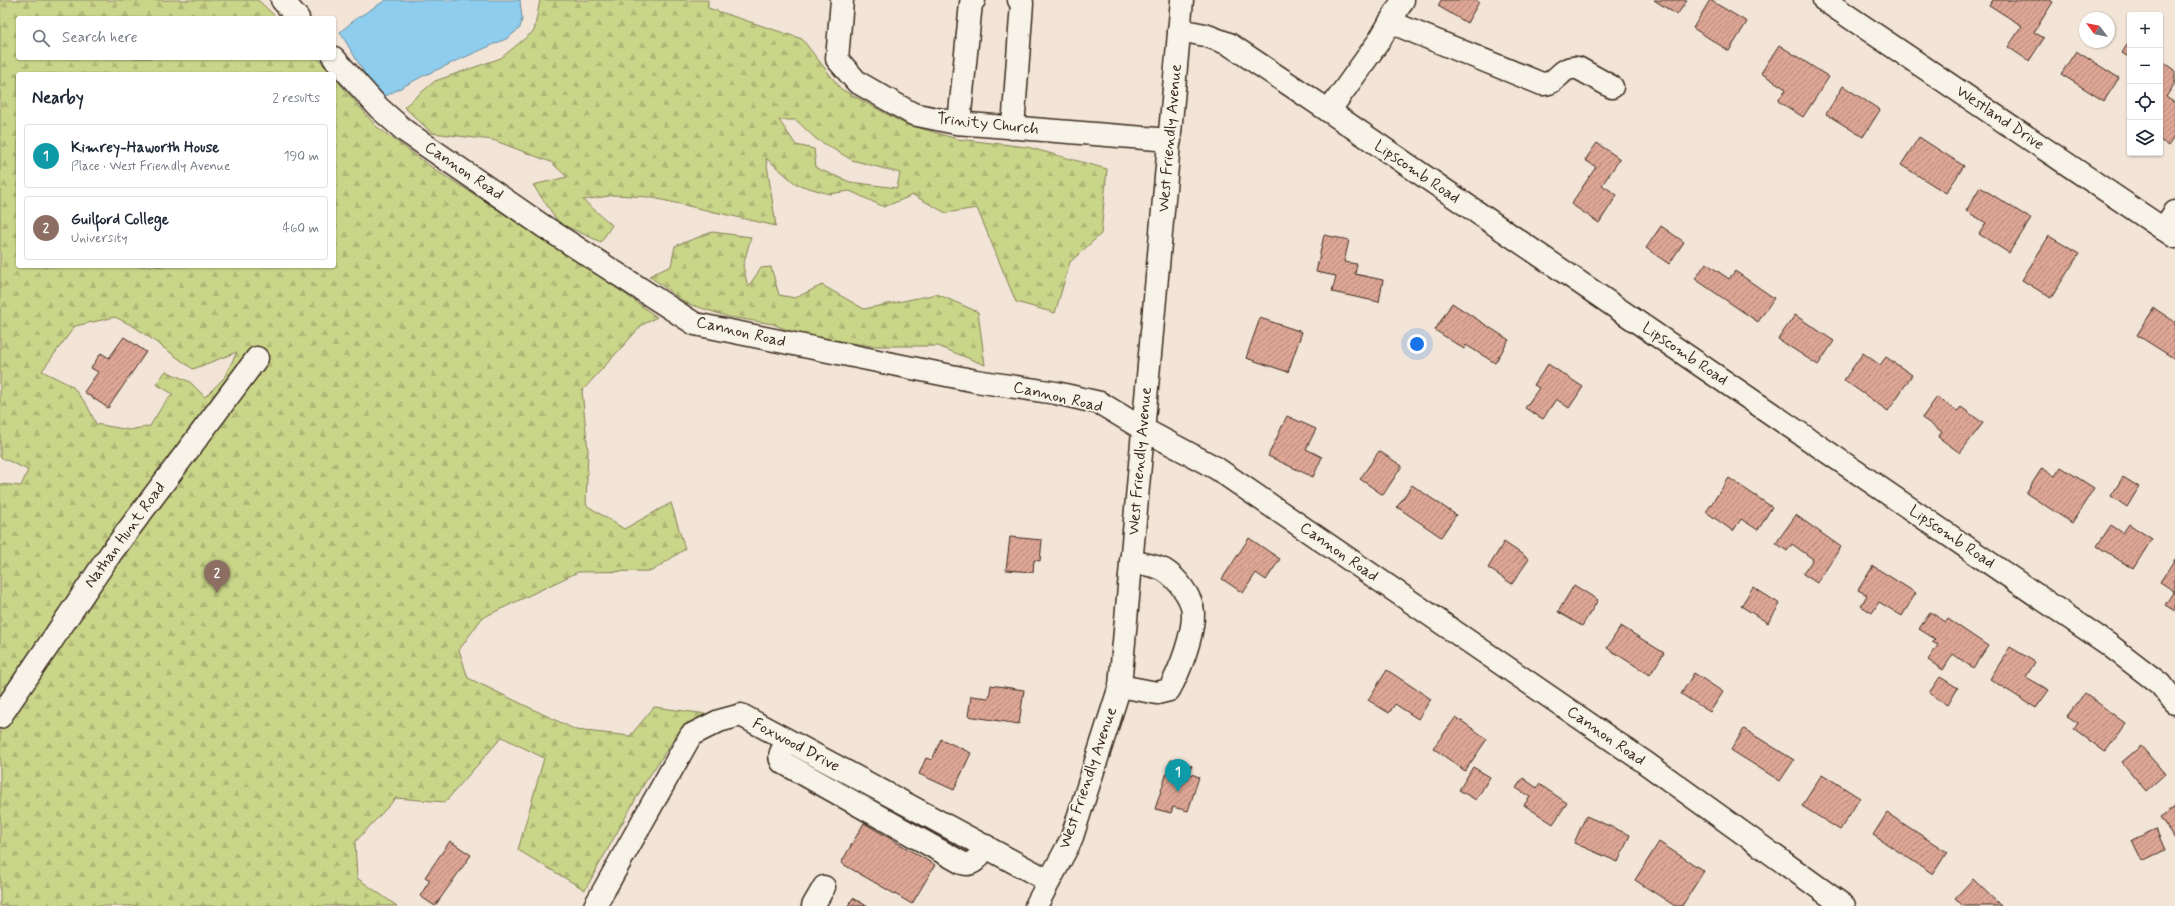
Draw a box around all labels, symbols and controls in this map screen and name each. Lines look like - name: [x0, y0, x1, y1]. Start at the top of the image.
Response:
- north arrow: [2079, 12, 2115, 48]
- map controls: [2127, 12, 2163, 156]
- button: +: [2127, 12, 2163, 48]
- search box: [16, 16, 336, 60]
- icon: search: [30, 27, 52, 49]
- text: Search here: [62, 28, 138, 48]
- button: −: [2127, 48, 2163, 84]
- street label: West Friendly Avenue: [1153, 63, 1187, 213]
- street label: Westland Drive: [1952, 81, 2048, 155]
- button: locate: [2127, 84, 2163, 120]
- text: Nearby: [32, 87, 84, 109]
- text: 2 results: [273, 90, 320, 107]
- street label: Trinity Church: [936, 108, 1040, 140]
- button: layers: [2127, 120, 2163, 156]
- street label: Lipscomb Road: [1370, 135, 1464, 209]
- street label: Cannon Road: [420, 137, 508, 205]
- text: Kimrey-Haworth House: [71, 138, 219, 158]
- text: 1: [43, 148, 49, 165]
- text: 190 m: [284, 148, 319, 165]
- text: Place · West Friendly Avenue: [71, 158, 230, 175]
- text: Guilford College: [71, 210, 169, 230]
- text: 2: [43, 220, 49, 237]
- text: 460 m: [283, 220, 319, 237]
- text: University: [71, 230, 127, 247]
- street label: Cannon Road: [694, 312, 788, 352]
- street label: Lipscomb Road: [1638, 317, 1732, 391]
- your location: [1407, 334, 1427, 354]
- street label: Cannon Road: [1011, 377, 1105, 417]
- street label: West Friendly Avenue: [1123, 386, 1157, 536]
- street label: Nathan Hunt Road: [80, 478, 170, 592]
- street label: Lipscomb Road: [1905, 500, 1999, 574]
- street label: Cannon Road: [1296, 517, 1382, 587]
- pin: 2: [204, 560, 230, 593]
- street label: Cannon Road: [1563, 701, 1649, 771]
- street label: West Friendly Avenue: [1054, 704, 1122, 852]
- street label: Foxwood Drive: [749, 713, 843, 777]
- pin: 1: [1165, 759, 1191, 792]

